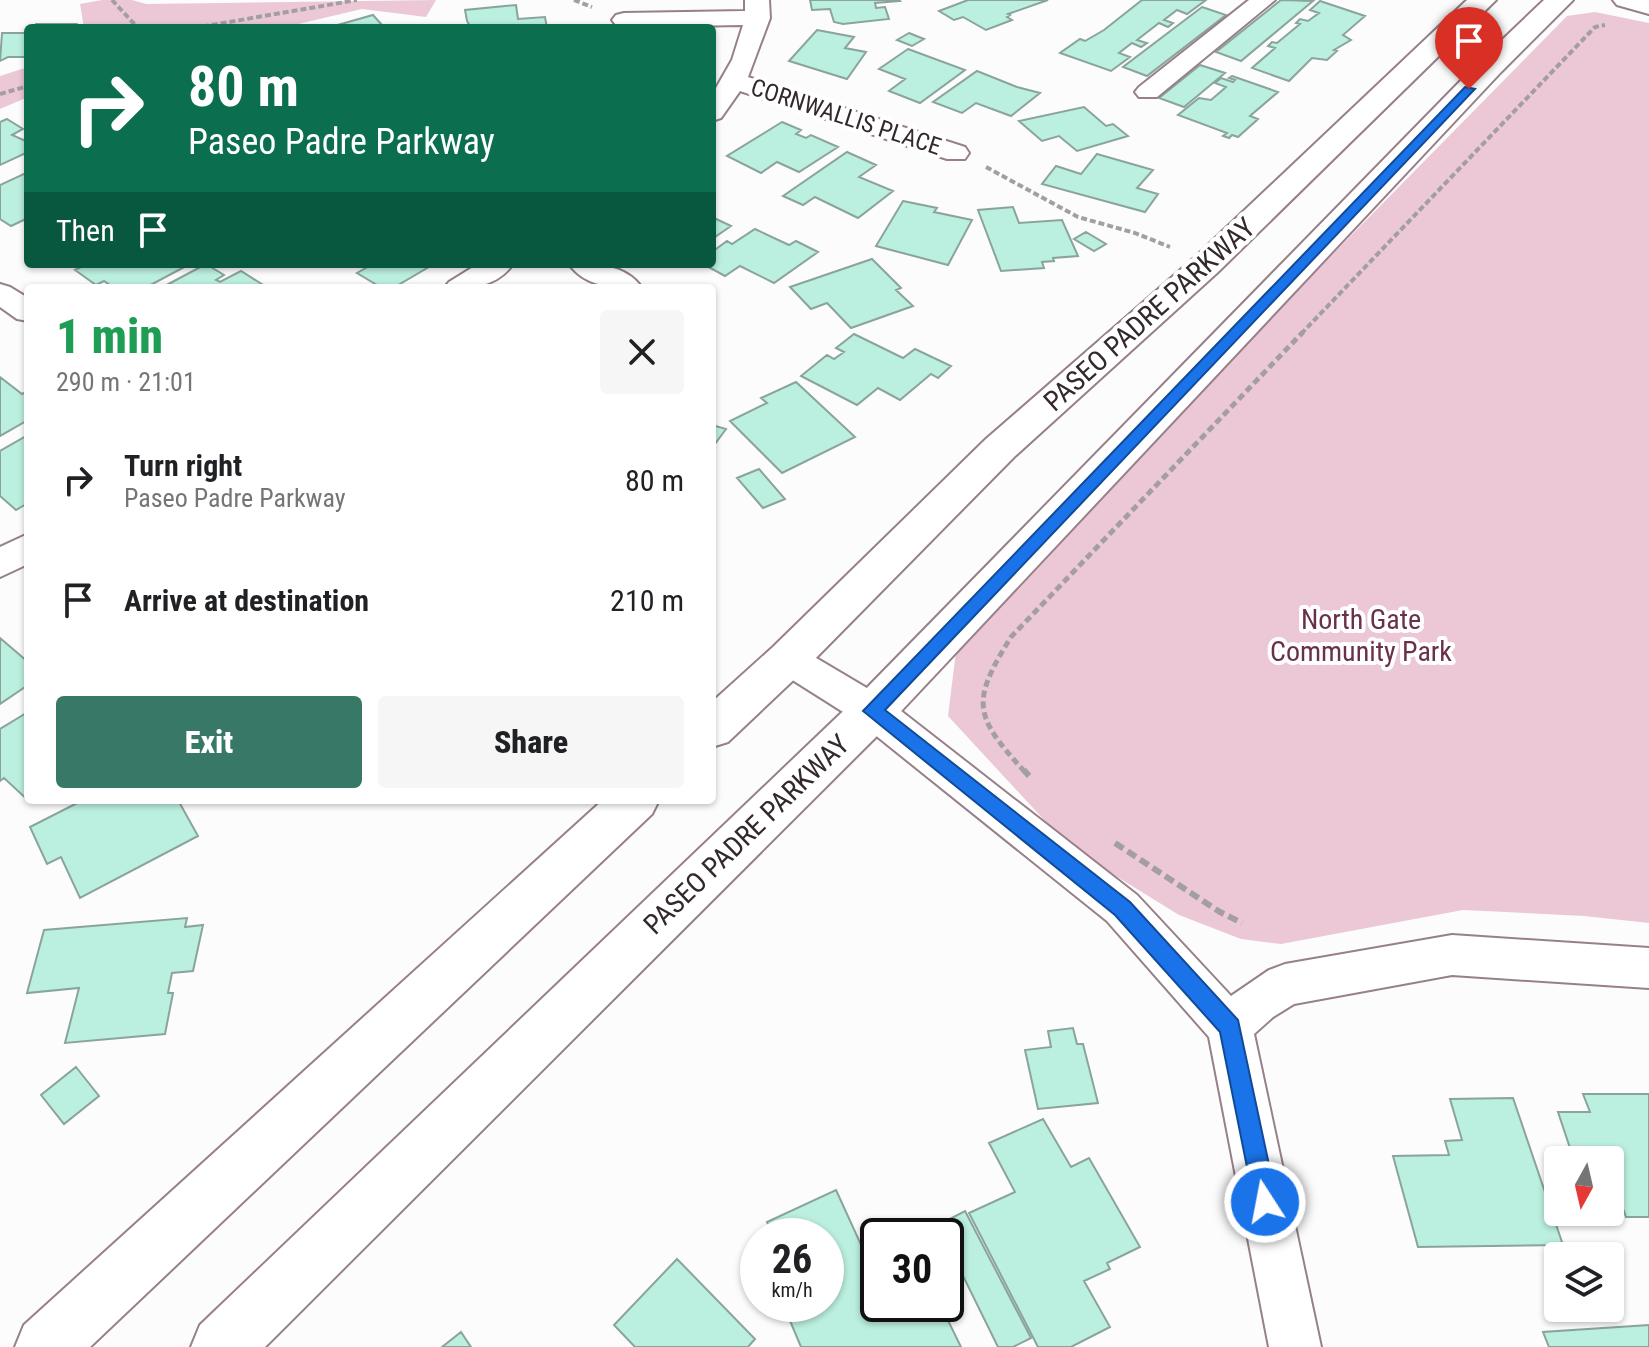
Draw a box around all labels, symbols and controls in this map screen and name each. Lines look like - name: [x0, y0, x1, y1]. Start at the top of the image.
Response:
- pin: [1435, 7, 1503, 89]
- icon: arrive: [1447, 19, 1491, 63]
- text: 80 m: [188, 54, 299, 120]
- icon: right: [56, 56, 160, 160]
- street label: CORNWALLIS PLACE: [747, 73, 945, 161]
- text: Paseo Padre Parkway: [188, 121, 495, 163]
- icon: arrive: [131, 208, 175, 252]
- street label: PASEO PADRE PARKWAY: [1037, 211, 1262, 418]
- text: Then: [56, 213, 115, 248]
- text: 1 min: [56, 308, 163, 365]
- button: close: [600, 310, 684, 394]
- text: 290 m · 21:01: [56, 367, 196, 397]
- text: Turn right: [124, 448, 242, 483]
- icon: right: [56, 458, 100, 502]
- text: 80 m: [625, 463, 684, 498]
- text: Paseo Padre Parkway: [124, 483, 346, 513]
- icon: arrive: [56, 578, 100, 622]
- text: Arrive at destination: [124, 583, 369, 618]
- text: 210 m: [610, 583, 684, 618]
- park label: North Gate Community Park: [1270, 603, 1452, 668]
- button: Exit: [56, 696, 362, 788]
- button: Share: [378, 696, 684, 788]
- street label: PASEO PADRE PARKWAY: [637, 728, 856, 941]
- north arrow: [1544, 1146, 1624, 1226]
- map controls: [1544, 1146, 1624, 1322]
- position arrow: [1223, 1160, 1307, 1244]
- speed limit sign: 30: [860, 1218, 964, 1322]
- text: 26: [772, 1236, 812, 1283]
- button: layers: [1544, 1242, 1624, 1322]
- text: km/h: [771, 1278, 813, 1302]

